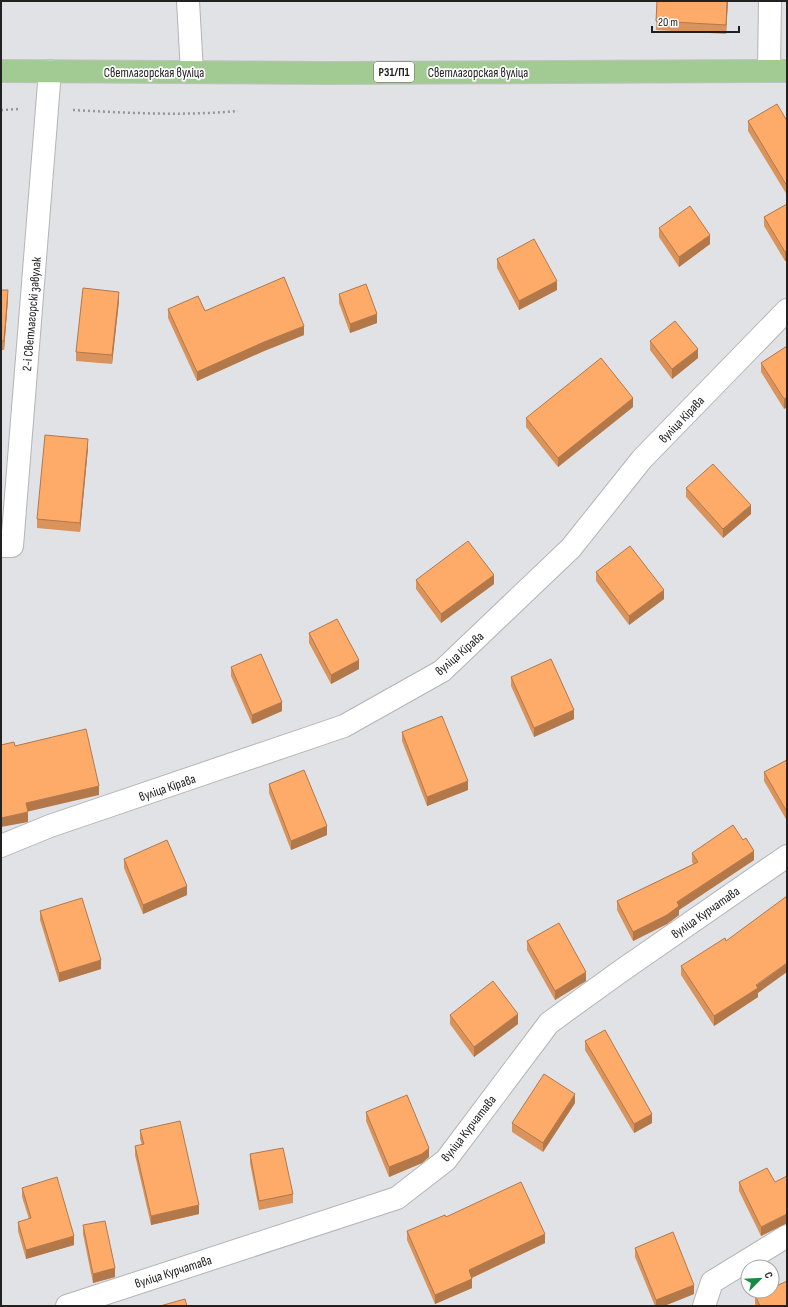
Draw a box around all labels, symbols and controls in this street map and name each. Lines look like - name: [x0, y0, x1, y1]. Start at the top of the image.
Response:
- scale bar: [652, 8, 739, 34]
- text: 20 m: [658, 15, 678, 30]
- road number: Р31/П1: [374, 62, 414, 82]
- street label: Светлагорская вуліца: [104, 65, 204, 81]
- street label: Светлагорская вуліца: [428, 65, 528, 81]
- street label: 2-і Светлагорскі завулак: [19, 256, 45, 372]
- street label: вуліца Кірава: [655, 393, 708, 446]
- street label: вуліца Кірава: [432, 628, 487, 679]
- street label: вуліца Кірава: [137, 771, 198, 805]
- street label: вуліца Курчатава: [668, 883, 743, 942]
- street label: вуліца Курчатава: [438, 1092, 500, 1165]
- street label: вуліца Курчатава: [133, 1252, 214, 1292]
- north arrow: [740, 1259, 780, 1299]
- text: С: [762, 1270, 776, 1281]

